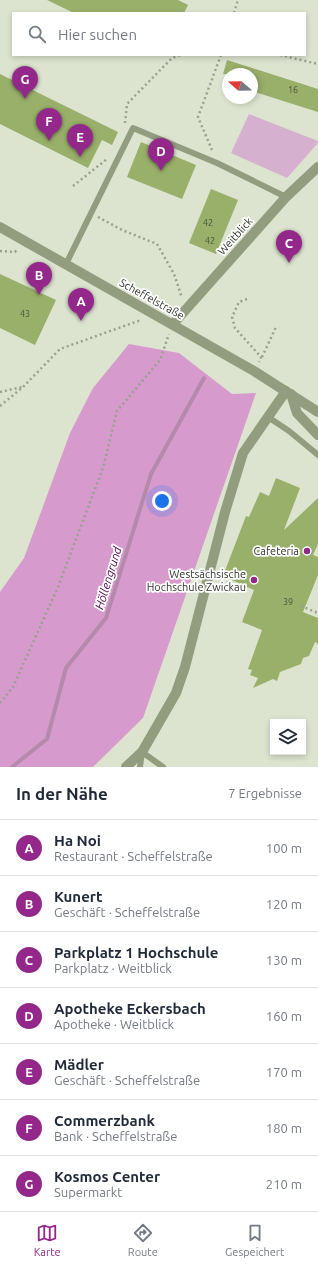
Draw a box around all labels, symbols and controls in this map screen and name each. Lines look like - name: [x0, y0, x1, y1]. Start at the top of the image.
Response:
- search box: [12, 12, 306, 56]
- icon: search: [26, 23, 48, 45]
- text: Hier suchen: [58, 26, 137, 43]
- pin: G: [12, 66, 38, 99]
- north arrow: [222, 68, 258, 104]
- house number: 16: [288, 85, 298, 95]
- pin: F: [36, 108, 62, 141]
- pin: E: [67, 124, 93, 157]
- pin: D: [148, 138, 174, 171]
- street label: Weitblick: [215, 215, 255, 257]
- house number: 42: [203, 218, 213, 228]
- pin: C: [276, 230, 302, 263]
- house number: 42: [205, 236, 215, 246]
- pin: B: [26, 262, 52, 295]
- street label: Scheffelstraße: [118, 276, 186, 322]
- pin: A: [68, 288, 94, 321]
- house number: 43: [20, 309, 30, 319]
- your location: [152, 491, 172, 511]
- water label: Höllengrund: [92, 545, 124, 611]
- place label: Cafeteria: [253, 545, 299, 557]
- marker: Cafeteria: [302, 546, 312, 556]
- place label: Westsächsische Hochschule Zwickau: [147, 568, 246, 593]
- marker: Westsächsische Hochschule Zwickau: [249, 575, 259, 585]
- house number: 39: [283, 597, 293, 607]
- map controls: [270, 719, 306, 755]
- button: layers: [270, 719, 306, 755]
- text: In der Nähe: [16, 784, 108, 803]
- text: 7 Ergebnisse: [228, 786, 302, 800]
- text: Ha Noi: [54, 832, 101, 849]
- text: A: [24, 841, 34, 855]
- text: 100 m: [266, 841, 302, 855]
- text: Restaurant · Scheffelstraße: [54, 849, 213, 863]
- text: Kunert: [54, 888, 102, 905]
- text: B: [25, 897, 33, 911]
- text: 120 m: [266, 897, 302, 911]
- text: Geschäft · Scheffelstraße: [54, 905, 200, 919]
- text: Parkplatz 1 Hochschule: [54, 944, 218, 961]
- text: C: [25, 953, 33, 967]
- text: 130 m: [266, 953, 302, 967]
- text: Parkplatz · Weitblick: [54, 961, 172, 975]
- text: Apotheke Eckersbach: [54, 1000, 206, 1017]
- text: D: [24, 1009, 34, 1023]
- text: 160 m: [266, 1009, 302, 1023]
- text: Apotheke · Weitblick: [54, 1017, 174, 1031]
- text: Mädler: [54, 1056, 104, 1073]
- text: E: [25, 1065, 33, 1079]
- text: 170 m: [266, 1065, 302, 1079]
- text: Geschäft · Scheffelstraße: [54, 1073, 200, 1087]
- text: Commerzbank: [54, 1112, 155, 1129]
- text: F: [25, 1121, 33, 1135]
- text: 180 m: [266, 1121, 302, 1135]
- text: Bank · Scheffelstraße: [54, 1129, 177, 1143]
- text: Kosmos Center: [54, 1168, 160, 1185]
- text: G: [25, 1177, 34, 1191]
- text: 210 m: [266, 1177, 302, 1191]
- text: Supermarkt: [54, 1185, 122, 1199]
- tab: Karte: [34, 1222, 61, 1258]
- tab: Route: [128, 1222, 158, 1258]
- tab: Gespeichert: [225, 1222, 284, 1258]

